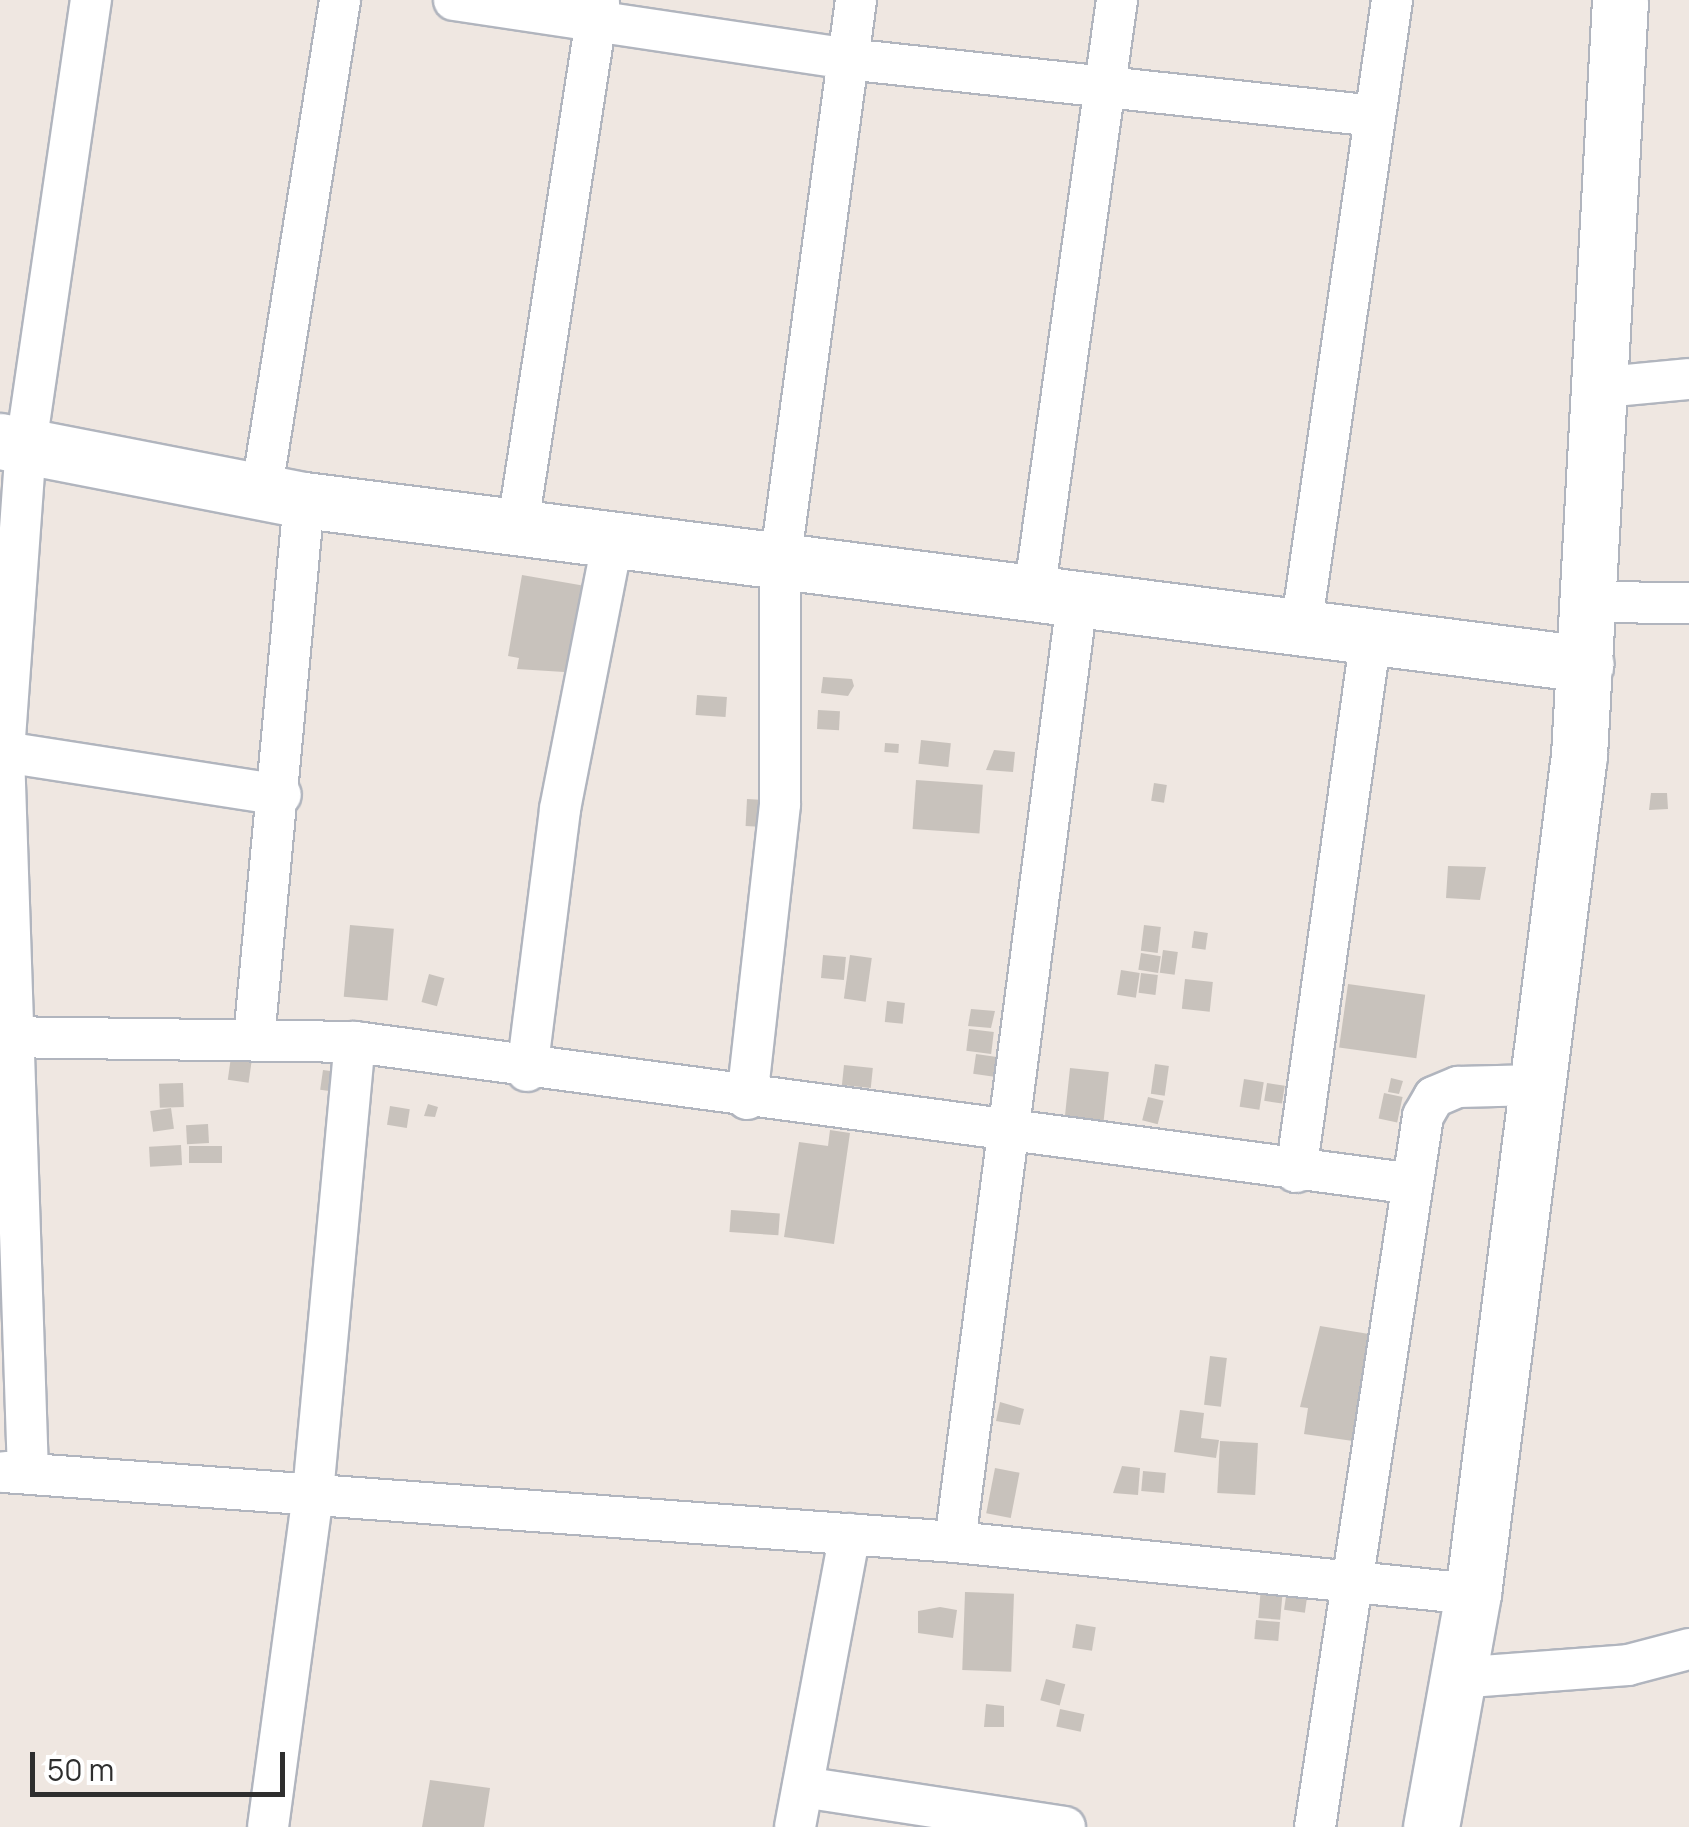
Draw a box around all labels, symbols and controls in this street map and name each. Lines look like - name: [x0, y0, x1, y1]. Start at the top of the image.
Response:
- scale bar: [35, 1732, 290, 1794]
- text: 50 m: [47, 1749, 114, 1790]

